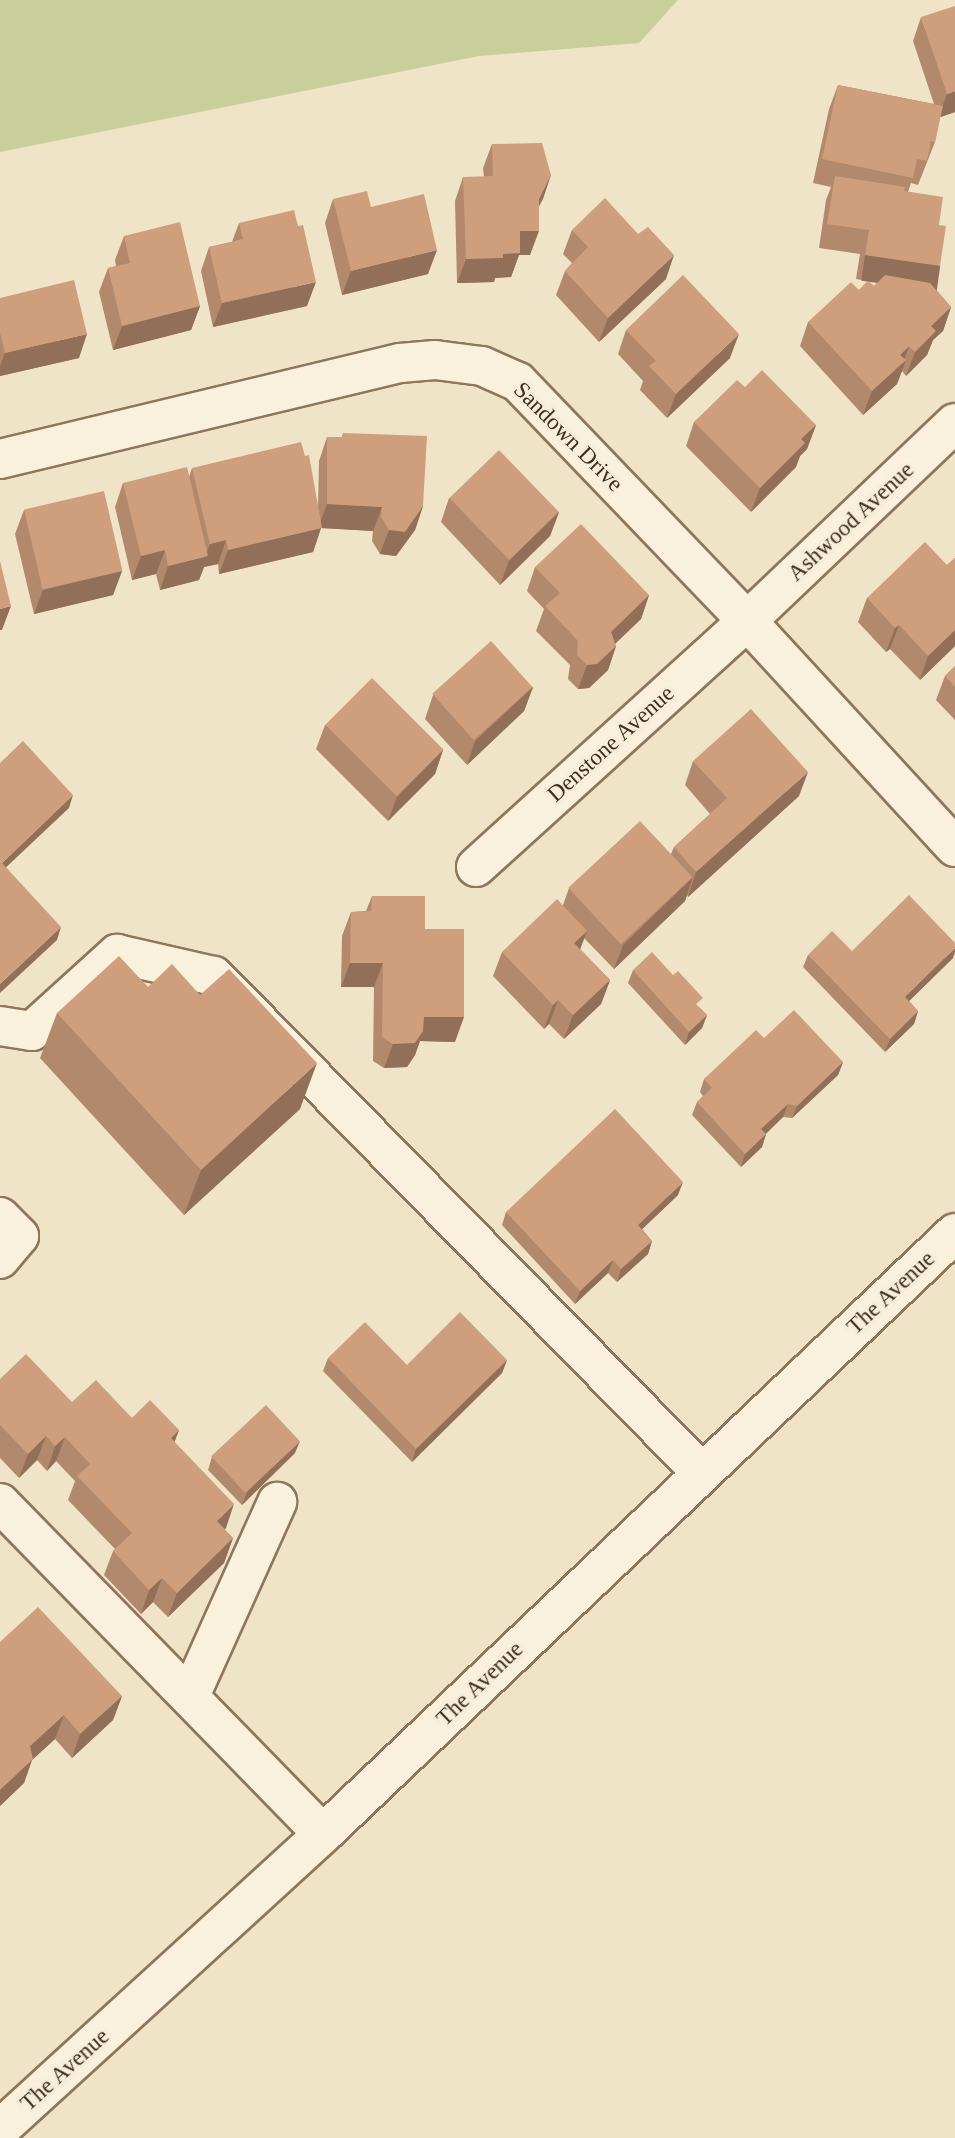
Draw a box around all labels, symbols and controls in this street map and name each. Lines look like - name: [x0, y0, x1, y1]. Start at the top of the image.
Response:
- street label: Sandown Drive: [507, 376, 629, 498]
- street label: Ashwood Avenue: [782, 456, 920, 588]
- street label: Denstone Avenue: [541, 679, 681, 809]
- street label: The Avenue: [841, 1245, 941, 1341]
- street label: The Avenue: [430, 1635, 530, 1733]
- street label: The Avenue: [14, 2022, 116, 2118]

